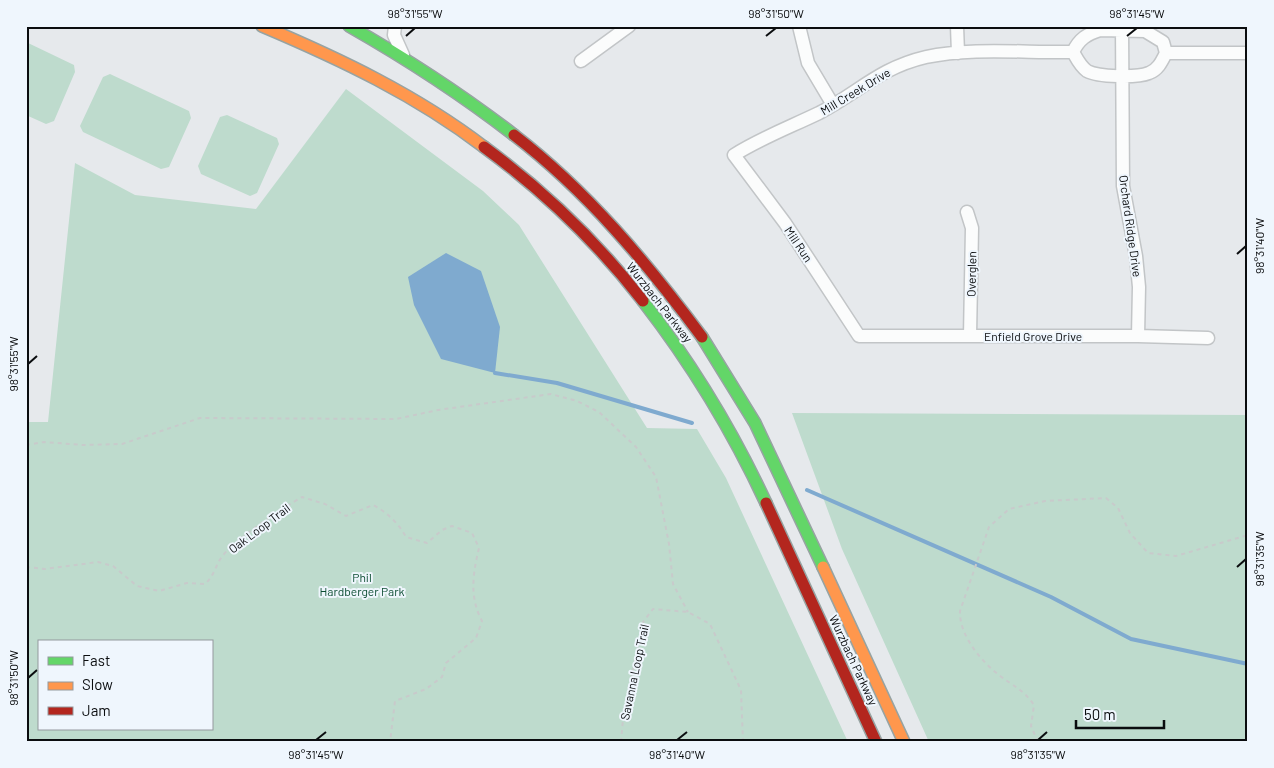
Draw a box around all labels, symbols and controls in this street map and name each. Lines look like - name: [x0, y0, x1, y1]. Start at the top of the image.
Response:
- text: 98°31'55"W: [388, 6, 443, 20]
- text: 98°31'50"W: [748, 6, 804, 20]
- text: 98°31'45"W: [1109, 6, 1165, 20]
- street label: Mill Creek Drive: [817, 65, 893, 117]
- street label: Orchard Ridge Drive: [1117, 174, 1145, 278]
- text: 98°31'40"W: [1252, 218, 1266, 274]
- street label: Mill Run: [782, 224, 816, 264]
- street label: Overglen: [964, 251, 978, 297]
- street label: Wurzbach Parkway: [624, 259, 696, 345]
- street label: Enfield Grove Drive: [984, 329, 1082, 343]
- text: 98°31'55"W: [6, 336, 20, 392]
- street label: Oak Loop Trail: [225, 500, 293, 556]
- text: 98°31'35"W: [1252, 531, 1266, 587]
- park label: Phil Hardberger Park: [319, 570, 405, 598]
- street label: Wurzbach Parkway: [827, 613, 881, 708]
- street label: Savanna Loop Trail: [617, 623, 651, 721]
- legend: [38, 640, 212, 730]
- text: 98°31'50"W: [6, 650, 20, 706]
- text: Fast: [82, 651, 110, 669]
- text: Slow: [82, 675, 113, 693]
- scale bar: [1076, 698, 1164, 730]
- text: Jam: [82, 701, 111, 719]
- text: 50 m: [1084, 705, 1116, 723]
- text: 98°31'45"W: [288, 747, 344, 761]
- text: 98°31'40"W: [649, 747, 705, 761]
- text: 98°31'35"W: [1011, 747, 1066, 761]

